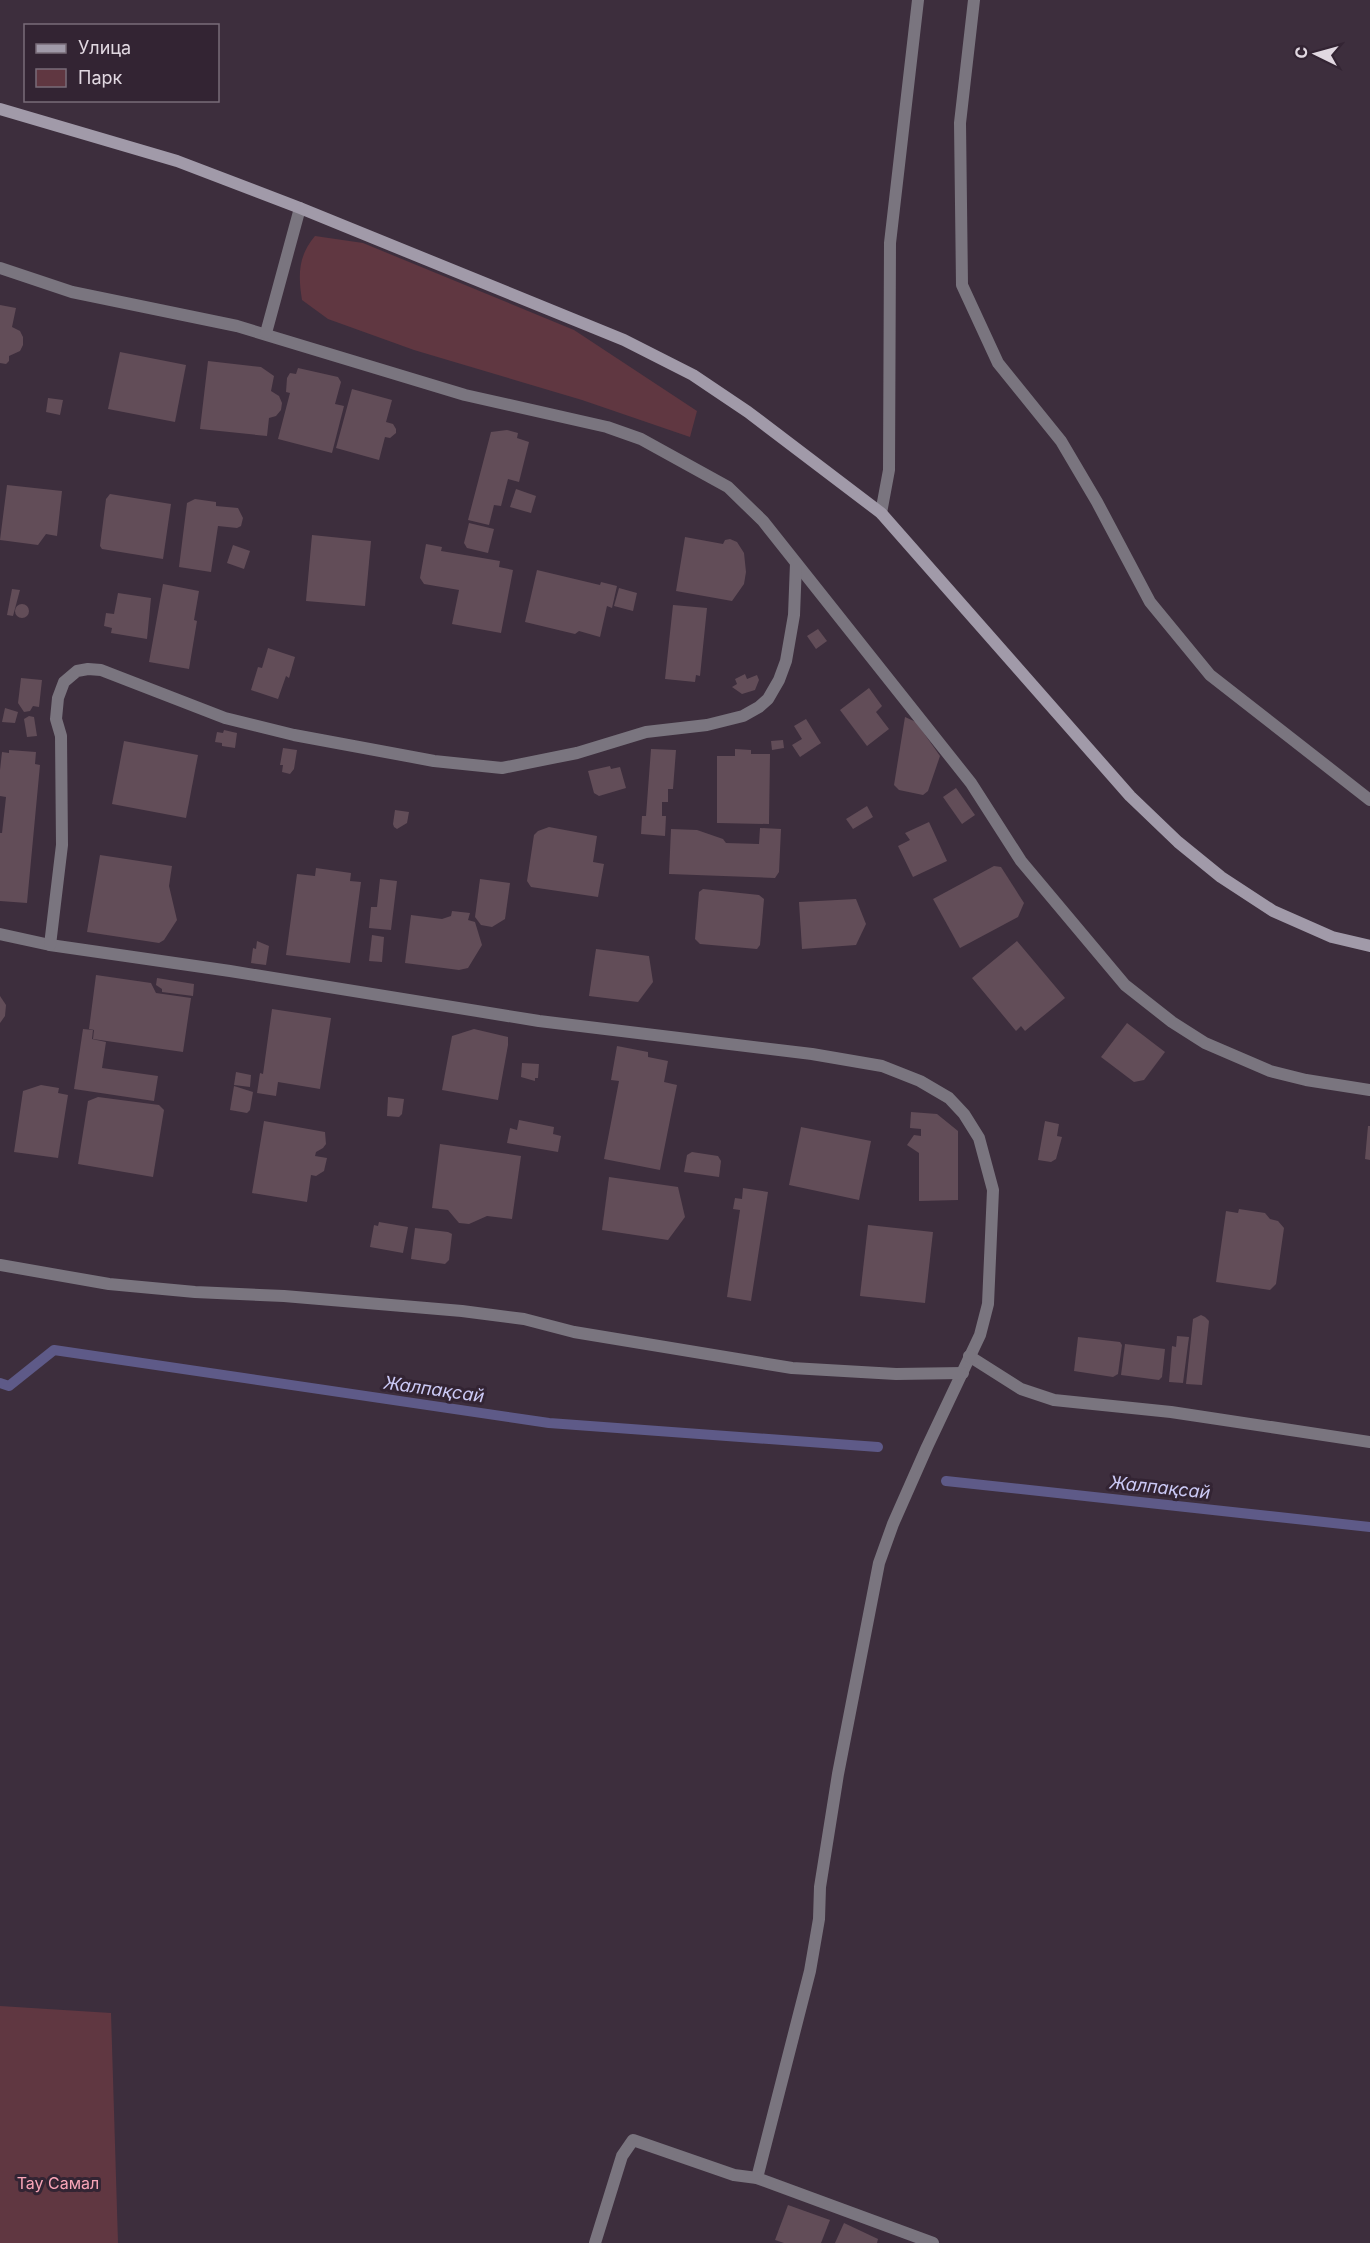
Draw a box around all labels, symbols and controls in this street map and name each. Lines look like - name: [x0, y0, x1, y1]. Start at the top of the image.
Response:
- legend: [24, 24, 219, 102]
- north arrow: [1286, 24, 1346, 84]
- text: Улица: [78, 37, 131, 58]
- text: С: [1291, 46, 1312, 59]
- text: Парк: [78, 67, 123, 88]
- water label: Жалпақсай: [381, 1371, 486, 1406]
- water label: Жалпақсай: [1108, 1471, 1212, 1503]
- park label: Тау Самал: [17, 2173, 99, 2193]

